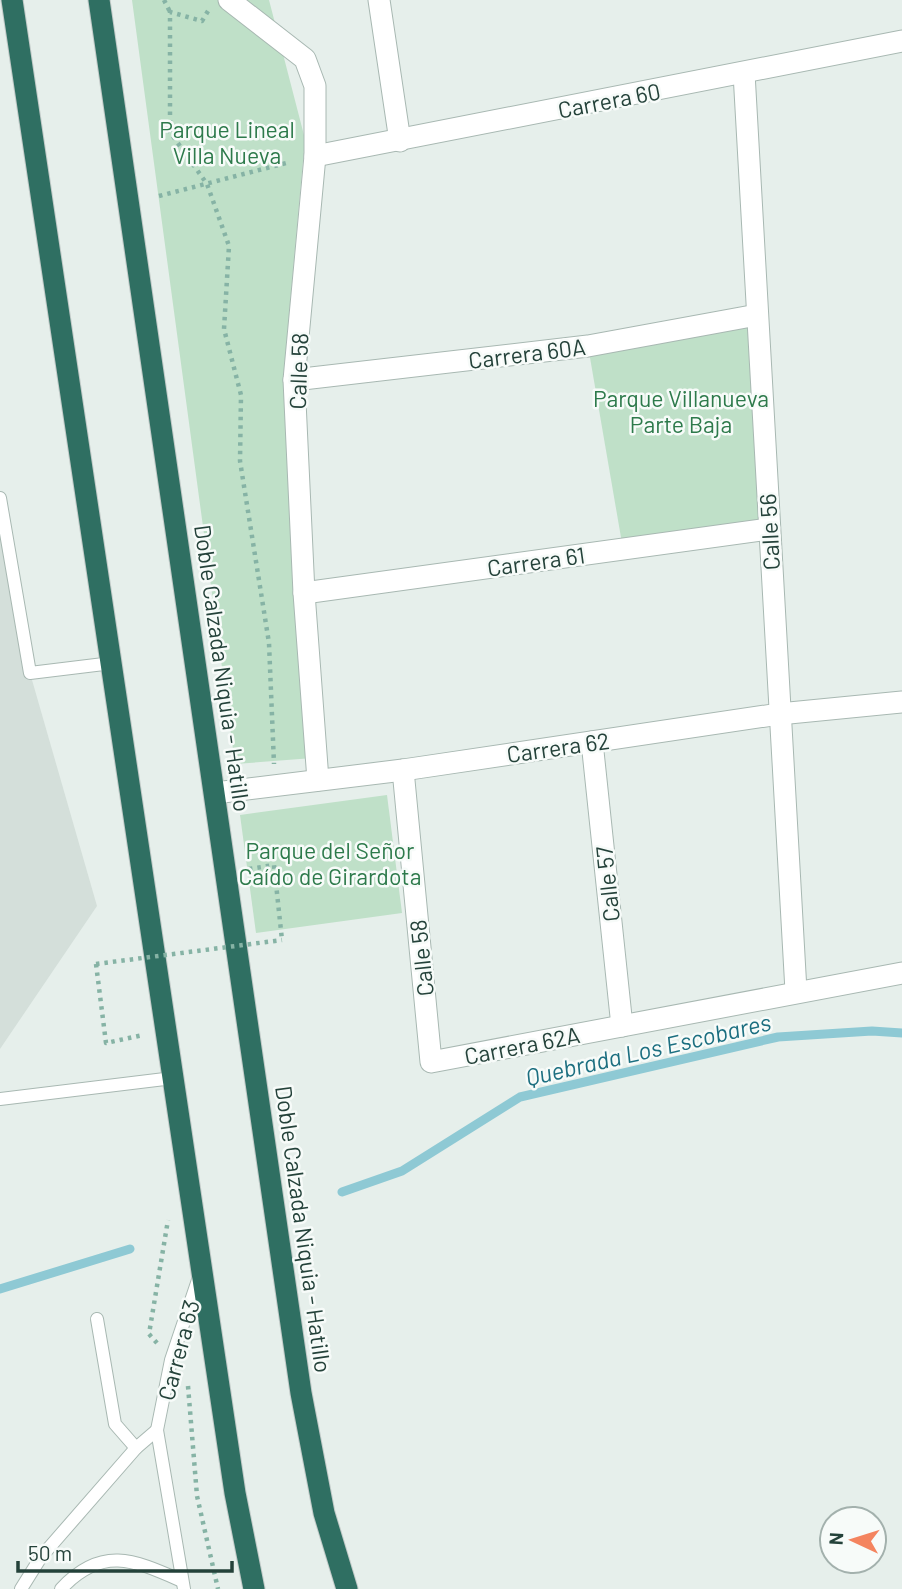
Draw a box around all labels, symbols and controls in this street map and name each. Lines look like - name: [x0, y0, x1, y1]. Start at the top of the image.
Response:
- street label: Carrera 60: [555, 76, 663, 124]
- park label: Parque Lineal Villa Nueva: [159, 115, 295, 169]
- street label: Calle 58: [283, 332, 313, 410]
- street label: Carrera 60A: [467, 332, 587, 374]
- park label: Parque Villanueva Parte Baja: [593, 384, 769, 438]
- street label: Calle 56: [753, 493, 785, 571]
- street label: Doble Calzada Niquia - Hatillo: [189, 523, 257, 813]
- street label: Carrera 61: [485, 540, 587, 582]
- street label: Carrera 62: [505, 726, 611, 768]
- park label: Parque del Señor Caído de Girardota: [239, 836, 421, 890]
- street label: Calle 57: [589, 845, 625, 923]
- street label: Calle 58: [403, 918, 439, 998]
- water label: Quebrada Los Escobares: [523, 1007, 773, 1091]
- street label: Carrera 62A: [462, 1020, 582, 1070]
- street label: Doble Calzada Niquia - Hatillo: [270, 1084, 338, 1374]
- street label: Carrera 63: [151, 1297, 205, 1403]
- north arrow: [818, 1505, 888, 1575]
- scale bar: [18, 1530, 231, 1574]
- text: N: [824, 1532, 847, 1546]
- text: 50 m: [28, 1540, 72, 1565]

